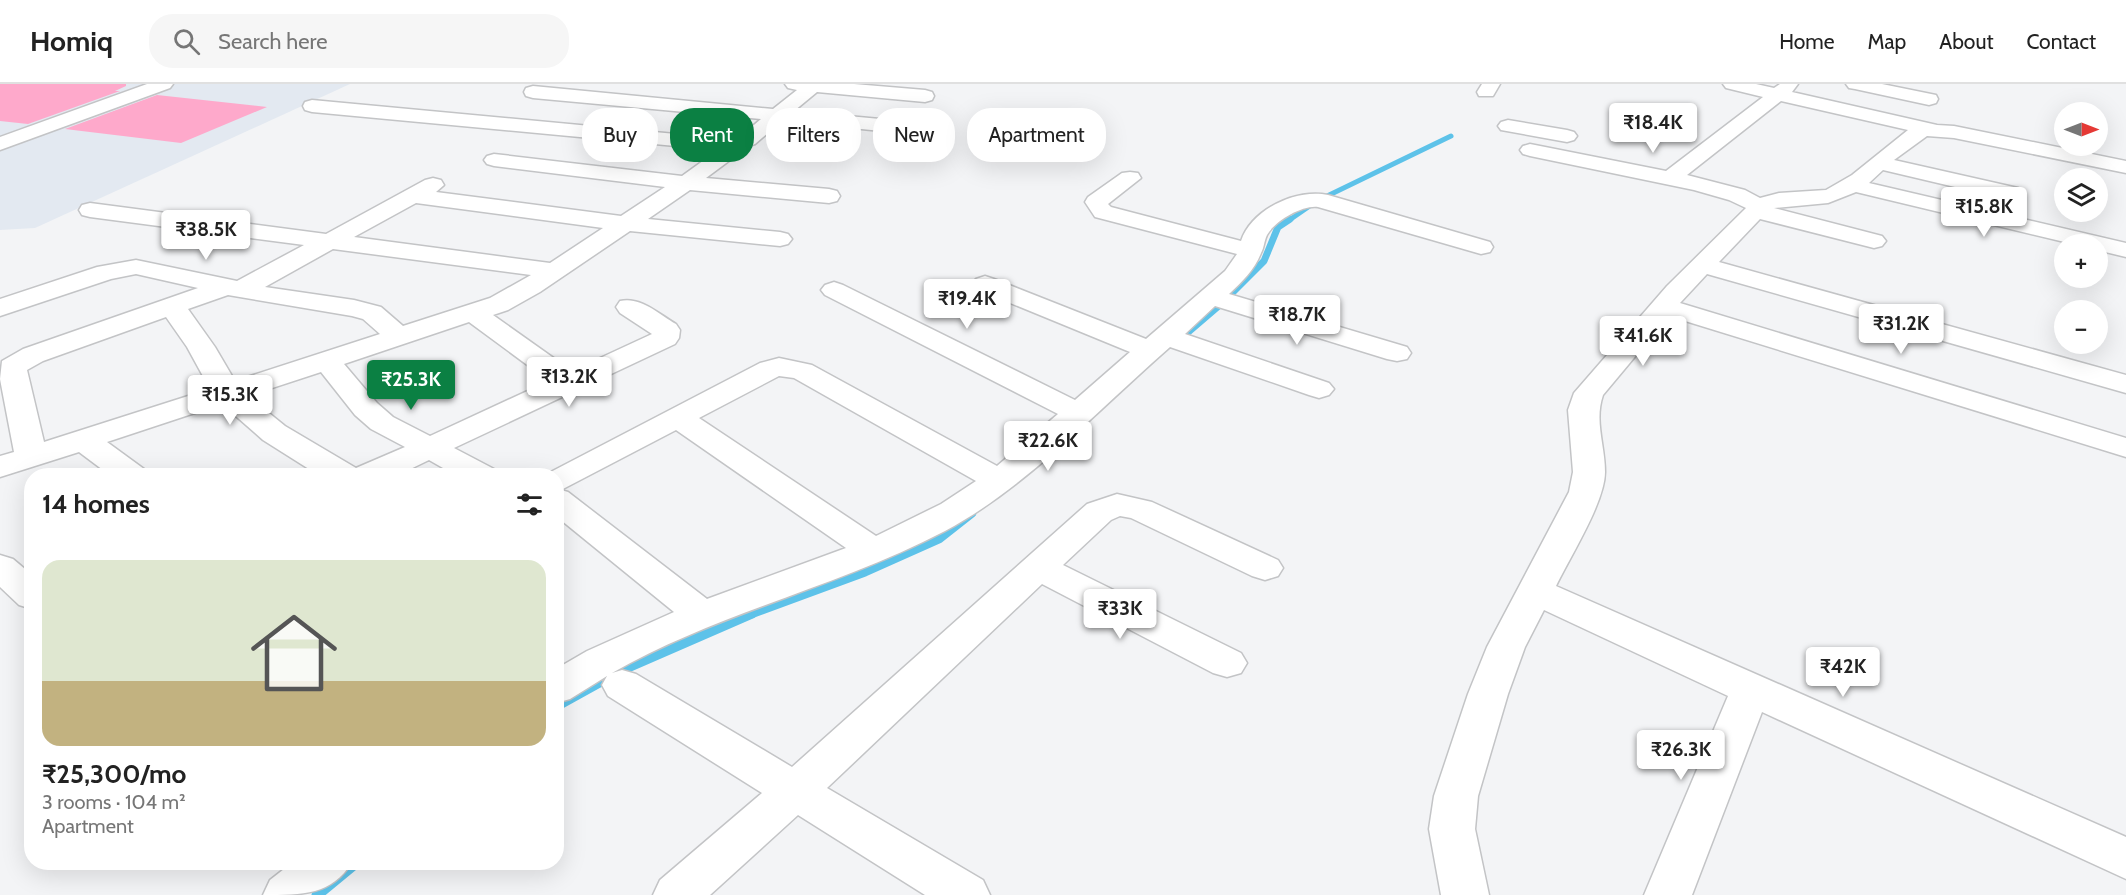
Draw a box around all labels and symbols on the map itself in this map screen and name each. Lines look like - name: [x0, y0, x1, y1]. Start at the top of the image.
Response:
- north arrow: [2054, 102, 2108, 156]
- pin: ₹18.4K: [1604, 103, 1702, 154]
- pin: ₹15.8K: [1935, 187, 2033, 238]
- pin: ₹38.5K: [157, 210, 255, 261]
- pin: ₹19.4K: [918, 279, 1016, 330]
- pin: ₹18.7K: [1248, 295, 1346, 346]
- pin: ₹31.2K: [1852, 304, 1950, 355]
- pin: ₹41.6K: [1594, 316, 1692, 367]
- pin: ₹13.2K: [520, 357, 618, 408]
- pin: ₹25.3K: [362, 360, 460, 411]
- pin: ₹15.3K: [181, 375, 279, 426]
- pin: ₹22.6K: [999, 421, 1097, 472]
- pin: ₹33K: [1084, 589, 1156, 640]
- pin: ₹42K: [1807, 647, 1879, 698]
- pin: ₹26.3K: [1632, 730, 1730, 781]

